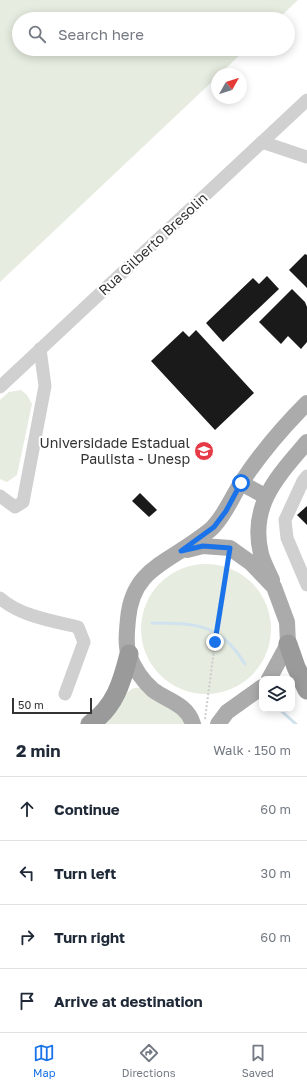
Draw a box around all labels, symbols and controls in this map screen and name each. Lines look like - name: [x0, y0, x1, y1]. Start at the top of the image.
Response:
- search box: [12, 12, 295, 56]
- icon: search: [26, 23, 48, 45]
- text: Search here: [58, 25, 144, 43]
- north arrow: [211, 68, 247, 104]
- street label: Rua Gilberto Bresolin: [95, 189, 211, 299]
- place label: Universidade Estadual Paulista - Unesp: [39, 434, 190, 467]
- school or university icon: Universidade Estadual Paulista - Unesp: [193, 440, 215, 462]
- route start: [232, 474, 250, 492]
- route end: [206, 633, 224, 651]
- map controls: [259, 676, 295, 712]
- button: layers: [259, 676, 295, 712]
- scale bar: [12, 696, 92, 715]
- text: 50 m: [18, 698, 44, 711]
- text: 2 min: [16, 740, 60, 761]
- text: Walk · 150 m: [213, 742, 291, 758]
- icon: ahead: [16, 798, 38, 820]
- text: Continue: [54, 800, 120, 818]
- text: 60 m: [260, 801, 291, 817]
- icon: left: [16, 862, 38, 884]
- text: Turn left: [54, 864, 116, 882]
- text: 30 m: [261, 865, 291, 881]
- icon: right: [16, 926, 38, 948]
- text: Turn right: [54, 928, 125, 946]
- text: 60 m: [260, 929, 291, 945]
- icon: arrive: [16, 990, 38, 1012]
- text: Arrive at destination: [54, 992, 203, 1010]
- tab: Map: [33, 1042, 56, 1079]
- tab: Directions: [122, 1042, 176, 1079]
- tab: Saved: [242, 1042, 274, 1079]

